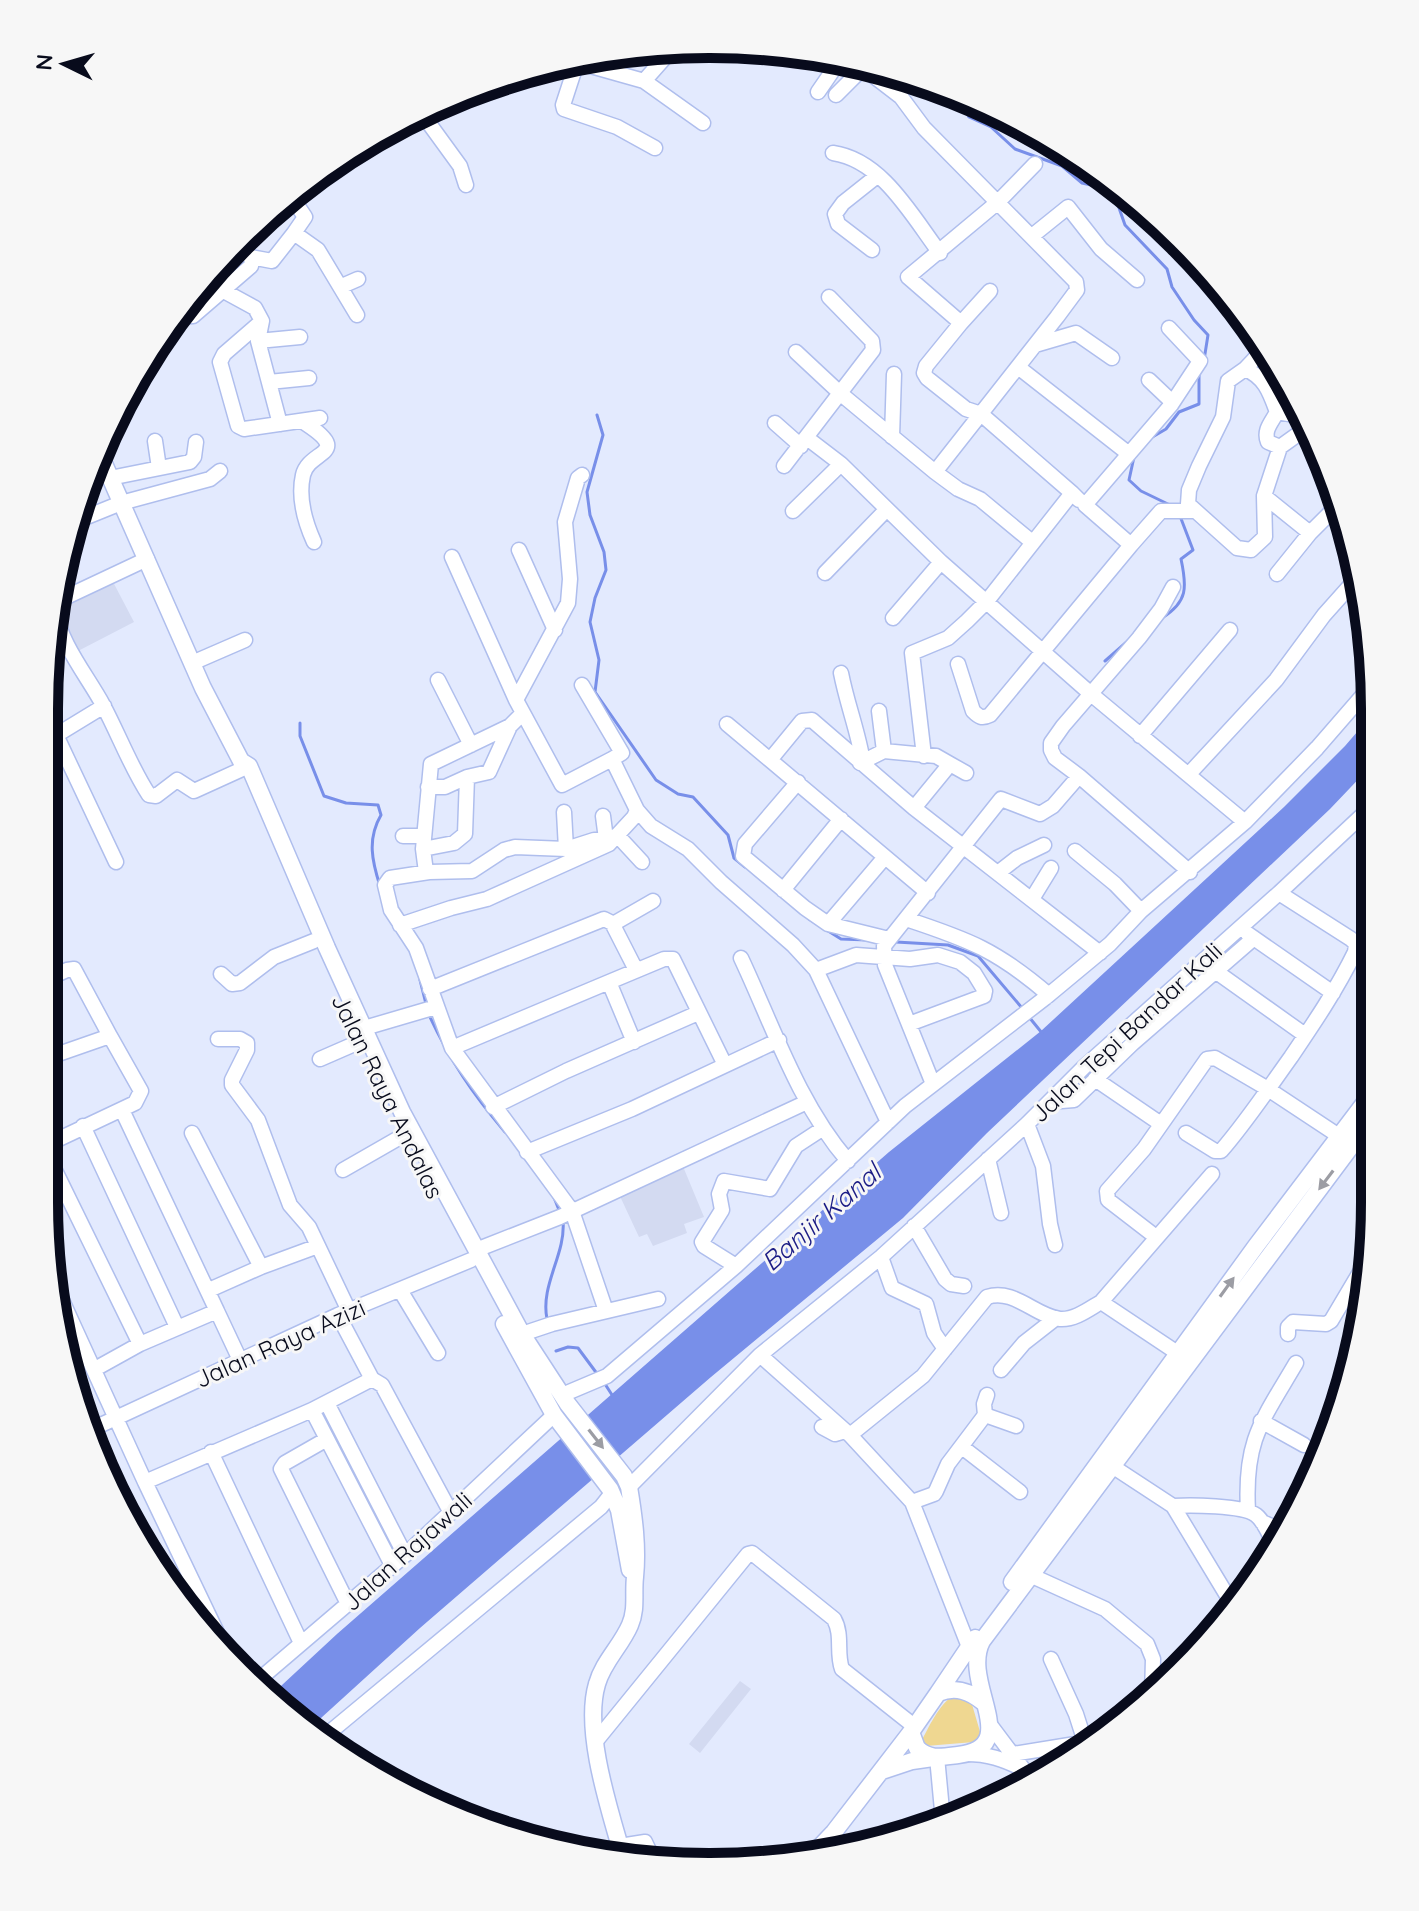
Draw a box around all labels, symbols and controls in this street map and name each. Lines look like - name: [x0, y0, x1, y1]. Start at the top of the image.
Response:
- north arrow: [24, 24, 104, 104]
- text: N: [29, 53, 59, 72]
- street label: Jalan Tepi Bandar Kali: [1024, 936, 1228, 1128]
- street label: Jalan Raya Andalas: [325, 989, 451, 1203]
- water label: Banjir Kanal: [755, 1154, 890, 1278]
- one-way arrow: [1319, 1170, 1335, 1190]
- one-way arrow: [1219, 1277, 1234, 1298]
- street label: Jalan Raya Azizi: [190, 1292, 370, 1394]
- one-way arrow: [587, 1429, 603, 1449]
- street label: Jalan Rajawali: [336, 1485, 478, 1617]

